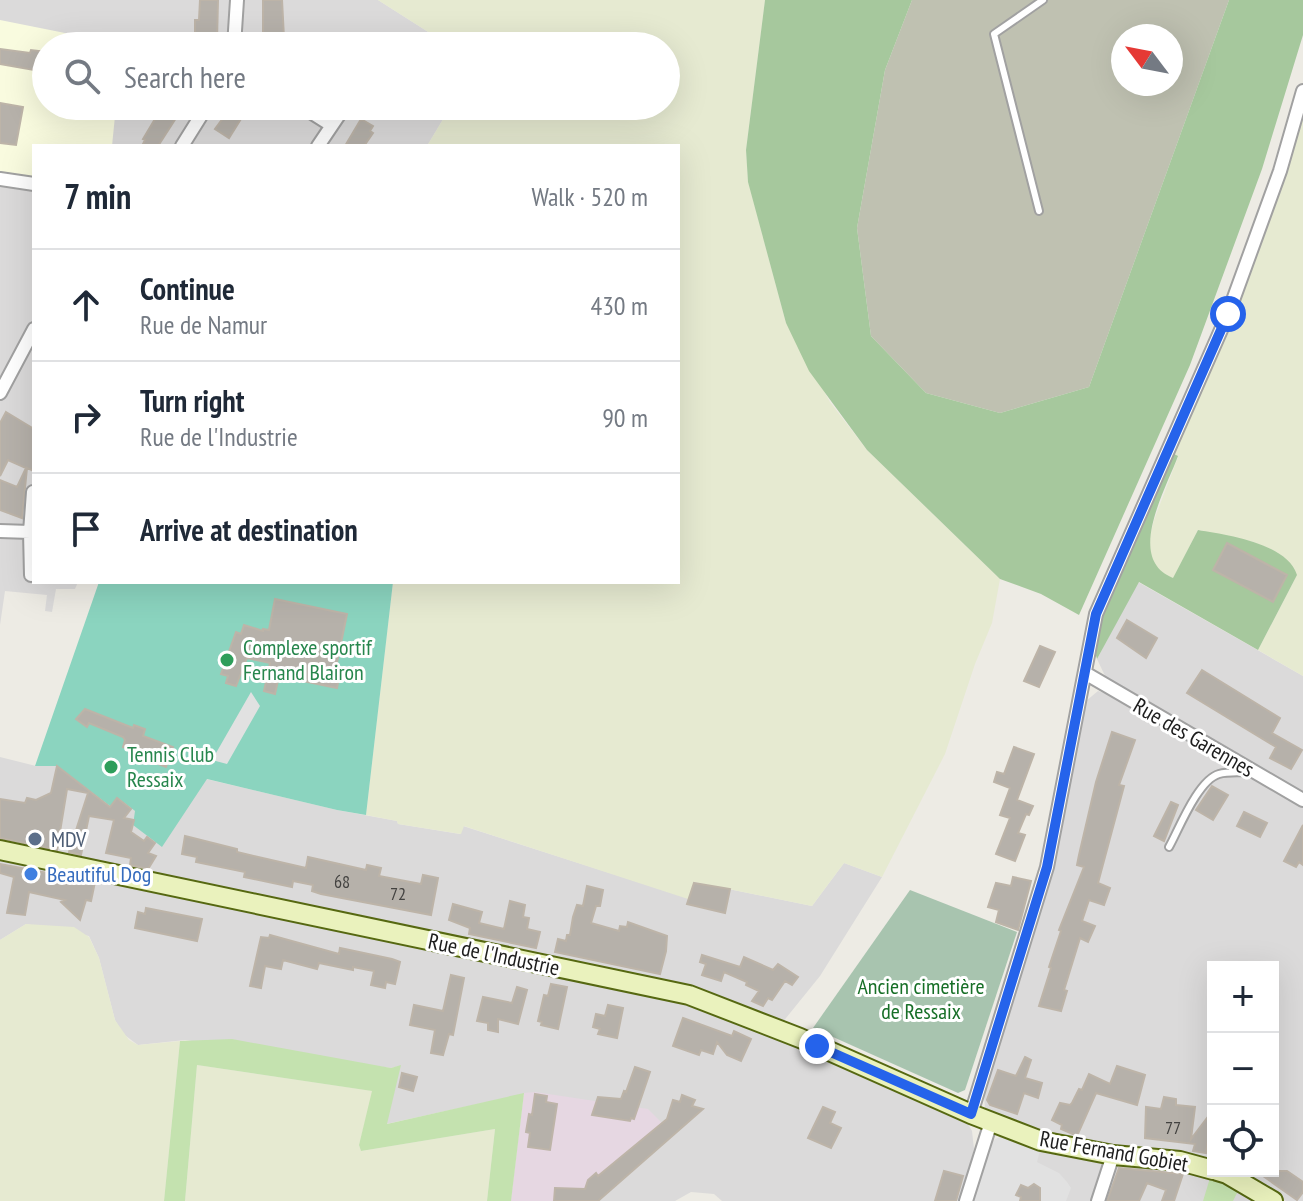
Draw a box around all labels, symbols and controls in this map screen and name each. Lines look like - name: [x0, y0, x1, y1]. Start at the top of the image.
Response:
- north arrow: [1111, 24, 1183, 96]
- search box: [32, 32, 680, 120]
- icon: search: [60, 54, 104, 98]
- text: Search here: [124, 57, 246, 96]
- text: 7 min: [64, 174, 131, 218]
- text: Walk · 520 m: [531, 180, 648, 213]
- text: Continue: [140, 269, 235, 308]
- icon: ahead: [64, 283, 108, 327]
- text: 430 m: [590, 289, 648, 322]
- route start: [1210, 296, 1246, 332]
- text: Rue de Namur: [140, 308, 267, 341]
- text: Turn right: [140, 381, 244, 420]
- icon: right: [64, 395, 108, 439]
- text: 90 m: [602, 401, 648, 434]
- text: Rue de l'Industrie: [140, 420, 298, 453]
- icon: arrive: [64, 507, 108, 551]
- text: Arrive at destination: [140, 510, 358, 549]
- place label: Complexe sportif Fernand Blairon: [243, 633, 373, 686]
- marker: Complexe sportif Fernand Blairon: [218, 651, 236, 669]
- street label: Rue des Garennes: [1128, 691, 1260, 783]
- place label: Tennis Club Ressaix: [127, 740, 214, 793]
- marker: Tennis Club Ressaix: [102, 758, 120, 776]
- place label: MDV: [51, 825, 87, 853]
- marker: MDV: [26, 830, 44, 848]
- place label: Beautiful Dog: [47, 860, 151, 888]
- marker: Beautiful Dog: [22, 865, 40, 883]
- house number: 68: [334, 870, 350, 893]
- house number: 72: [390, 882, 406, 905]
- street label: Rue de l'Industrie: [426, 926, 562, 982]
- map controls: [1207, 961, 1279, 1177]
- button: +: [1207, 961, 1279, 1033]
- park label: Ancien cimetière de Ressaix: [857, 972, 985, 1025]
- route end: [799, 1028, 835, 1064]
- button: −: [1207, 1033, 1279, 1105]
- button: locate: [1207, 1105, 1279, 1177]
- house number: 77: [1165, 1116, 1181, 1139]
- street label: Rue Fernand Gobiet: [1038, 1124, 1190, 1178]

